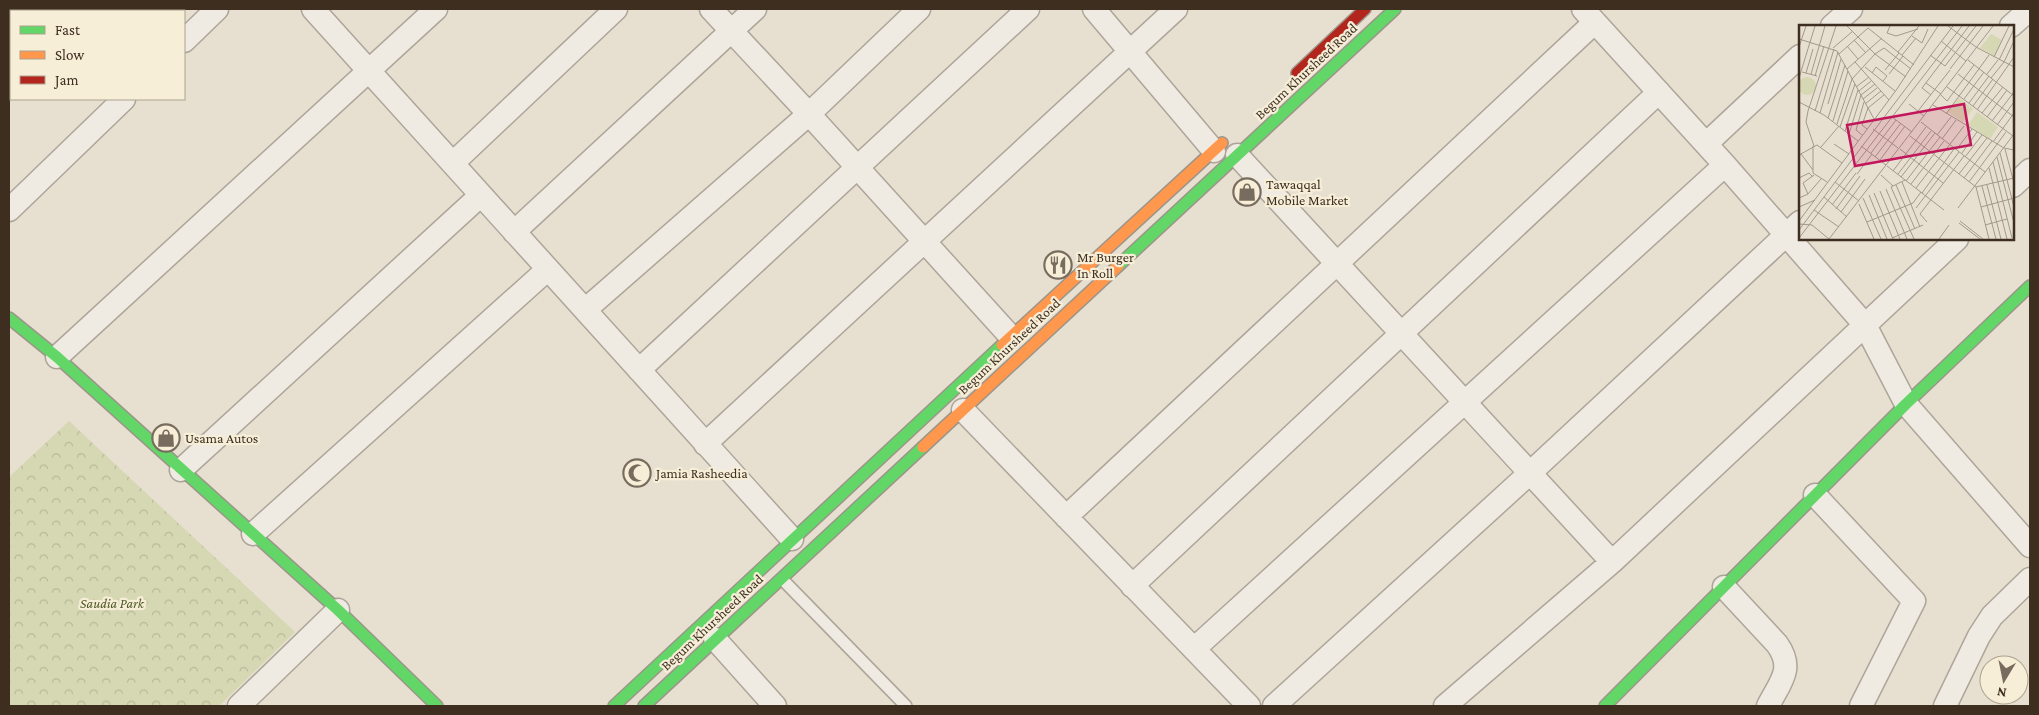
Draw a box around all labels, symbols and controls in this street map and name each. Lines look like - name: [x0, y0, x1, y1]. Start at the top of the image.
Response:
- legend: [10, 10, 185, 100]
- street label: Begum Khursheed Road: [1252, 19, 1361, 122]
- text: Fast: [55, 22, 81, 38]
- inset map: [1799, 25, 2014, 240]
- text: Slow: [55, 47, 85, 63]
- text: Jam: [53, 72, 78, 89]
- place label: Tawaqqal Mobile Market: [1266, 176, 1349, 208]
- shop icon: Tawaqqal Mobile Market: [1232, 177, 1262, 207]
- place label: Mr Burger In Roll: [1077, 249, 1134, 281]
- restaurant icon: Mr Burger In Roll: [1043, 250, 1073, 280]
- street label: Begum Khursheed Road: [955, 294, 1064, 397]
- shop icon: Usama Autos: [151, 423, 181, 453]
- place label: Usama Autos: [185, 430, 258, 446]
- mosque icon: Jamia Rasheedia: [622, 458, 652, 488]
- place label: Jamia Rasheedia: [654, 465, 748, 481]
- street label: Begum Khursheed Road: [658, 570, 767, 673]
- park label: Saudia Park: [80, 595, 145, 611]
- north arrow: [1979, 655, 2029, 705]
- text: N: [1995, 684, 2008, 702]

